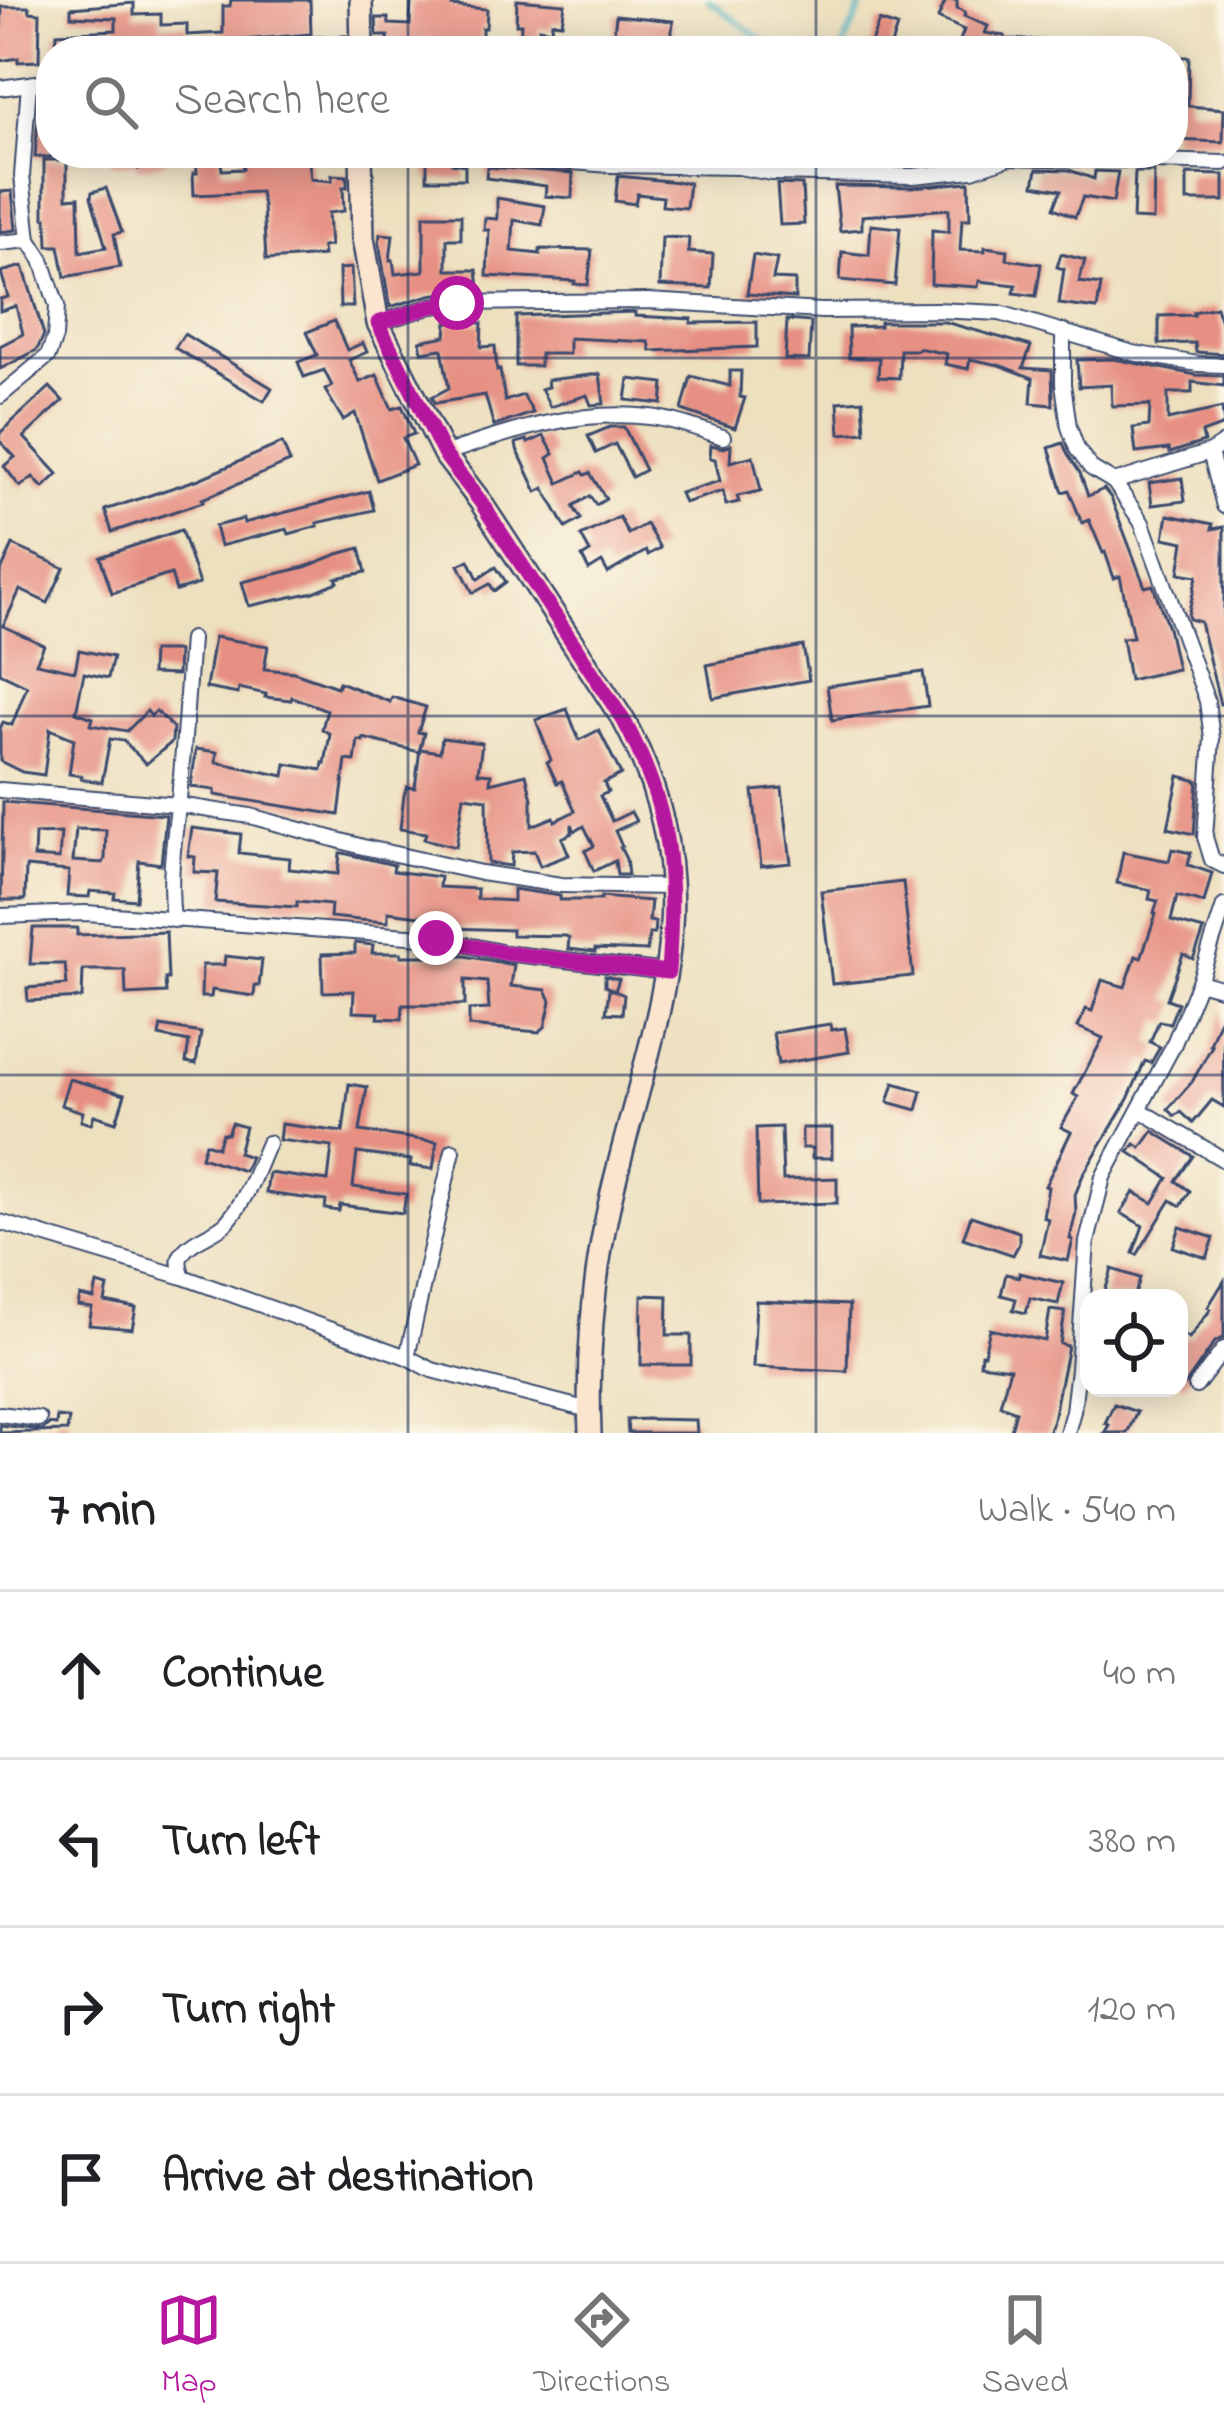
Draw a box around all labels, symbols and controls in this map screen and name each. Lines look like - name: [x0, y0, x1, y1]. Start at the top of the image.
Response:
- search box: [36, 36, 1188, 168]
- icon: search: [78, 69, 144, 135]
- text: Search here: [174, 69, 390, 135]
- route start: [430, 276, 484, 330]
- route end: [409, 911, 463, 965]
- map controls: [1080, 1289, 1188, 1397]
- button: locate: [1080, 1289, 1188, 1397]
- text: 7 min: [48, 1474, 156, 1549]
- text: Walk · 540 m: [978, 1483, 1176, 1540]
- icon: ahead: [48, 1642, 114, 1708]
- text: Continue: [162, 1642, 323, 1708]
- text: 40 m: [1103, 1646, 1176, 1703]
- icon: left: [48, 1810, 114, 1876]
- text: Turn left: [162, 1810, 320, 1876]
- text: 380 m: [1088, 1814, 1176, 1871]
- icon: right: [48, 1978, 114, 2044]
- text: Turn right: [162, 1978, 335, 2044]
- text: 120 m: [1087, 1982, 1176, 2039]
- icon: arrive: [48, 2146, 114, 2212]
- text: Arrive at destination: [162, 2146, 533, 2212]
- tab: Map: [156, 2287, 222, 2407]
- tab: Directions: [533, 2287, 671, 2407]
- tab: Saved: [982, 2287, 1068, 2407]

